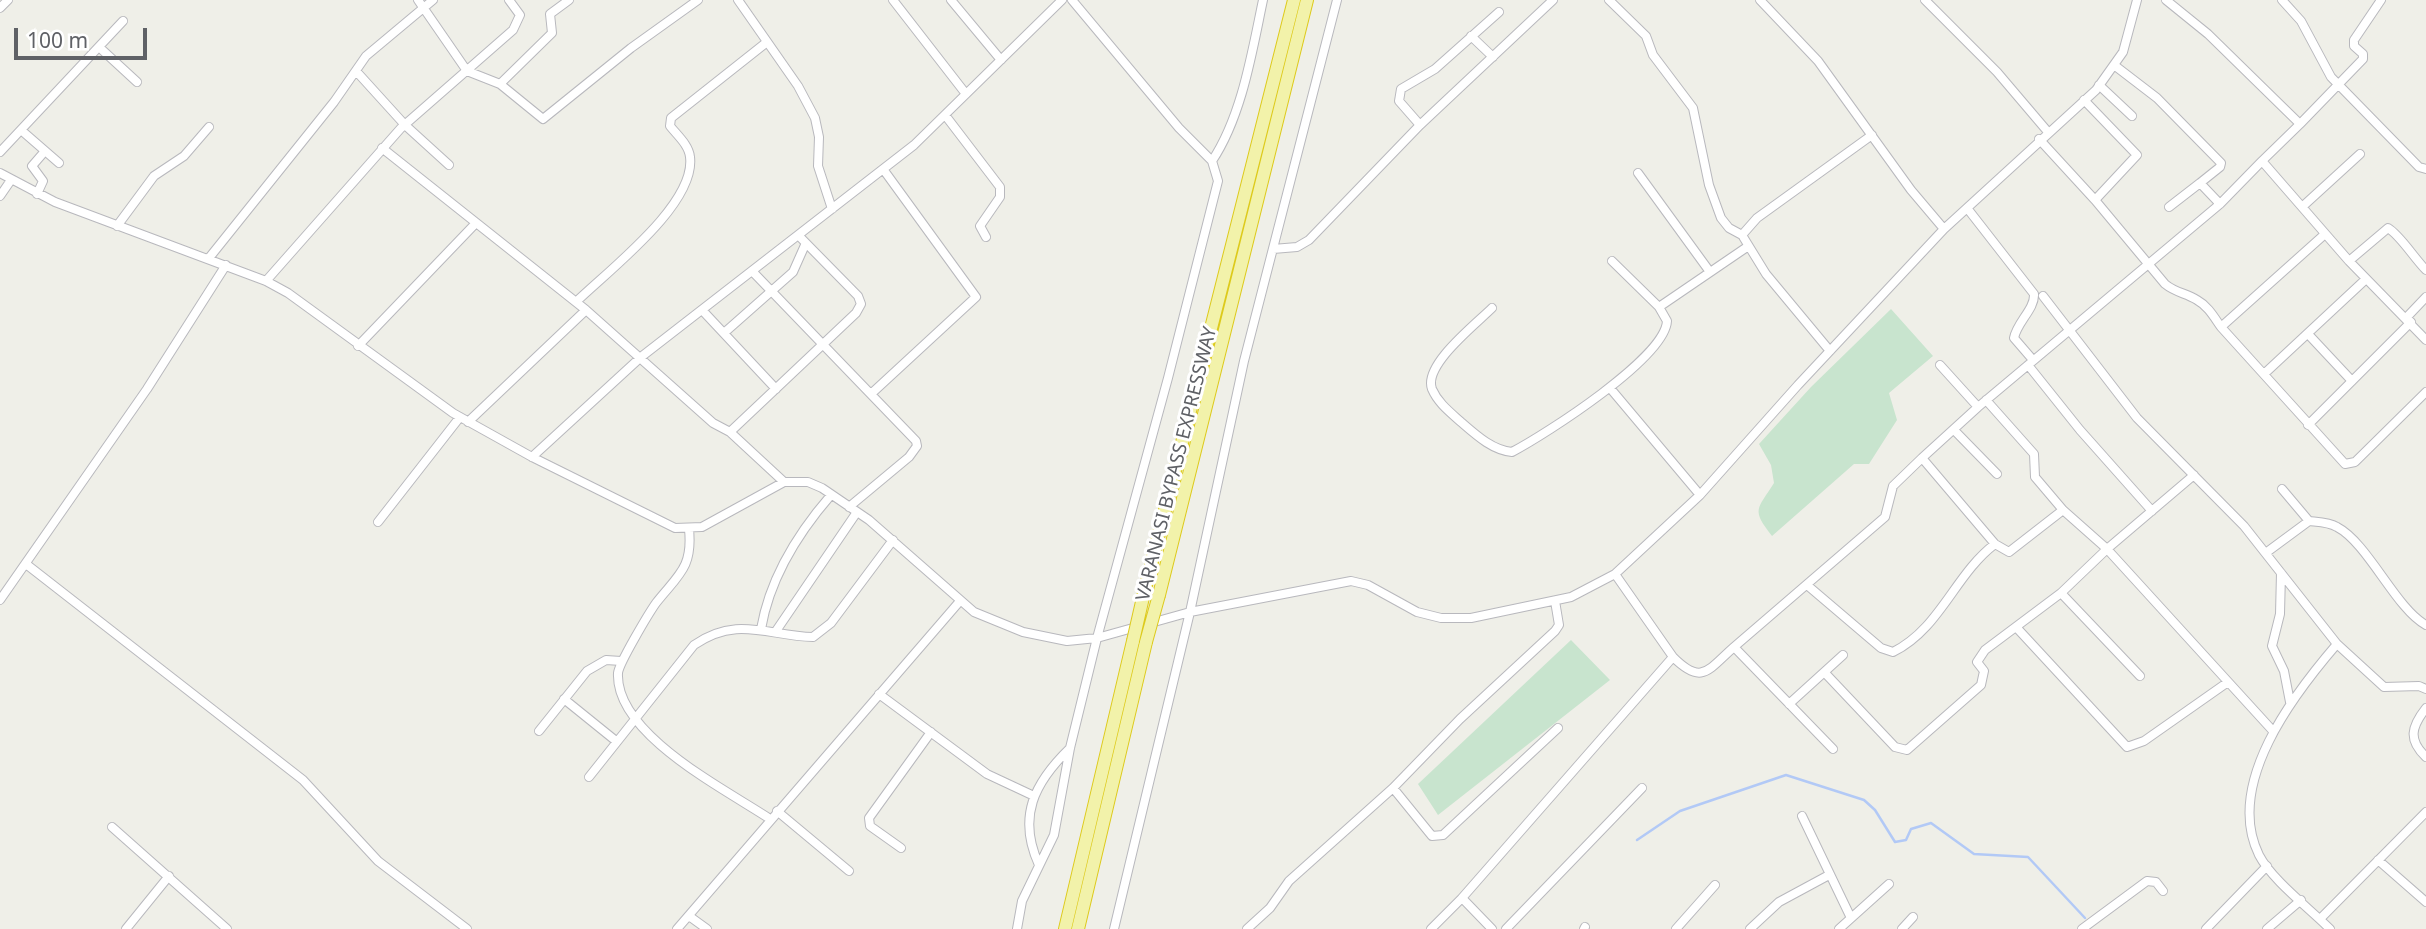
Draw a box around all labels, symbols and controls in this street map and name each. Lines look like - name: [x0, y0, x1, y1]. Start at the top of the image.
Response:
- scale bar: [18, 14, 150, 58]
- text: 100 m: [27, 26, 88, 54]
- street label: VARANASI BYPASS EXPRESSWAY: [1132, 325, 1222, 603]

